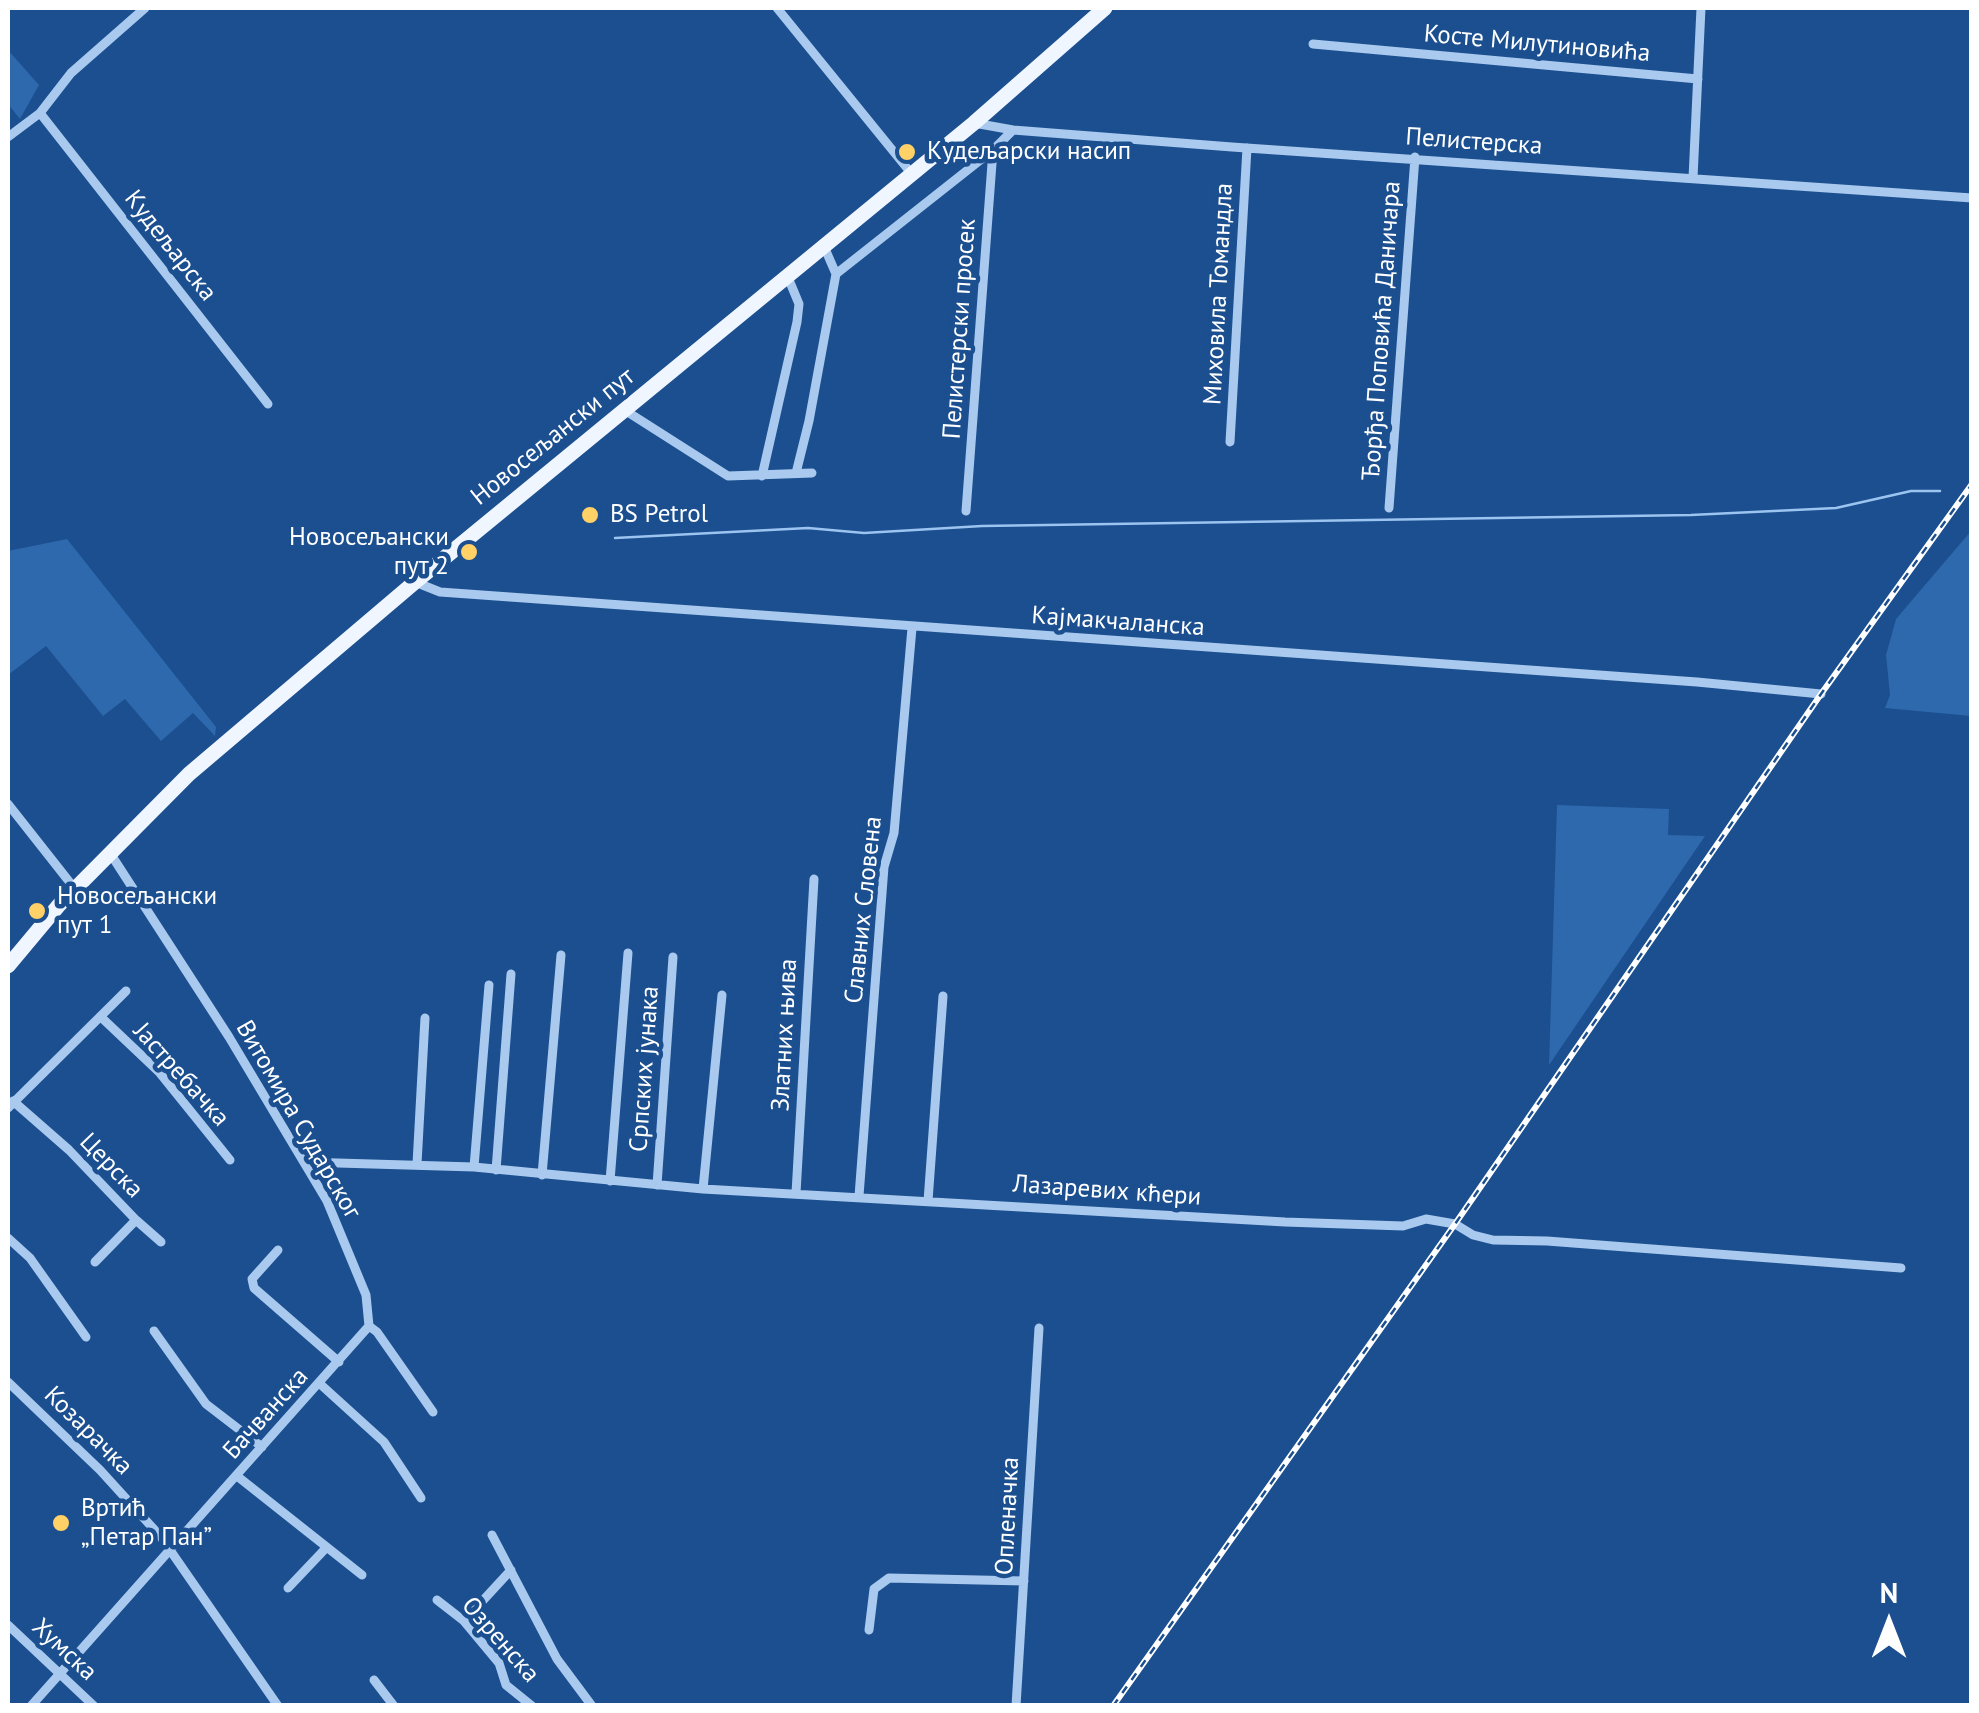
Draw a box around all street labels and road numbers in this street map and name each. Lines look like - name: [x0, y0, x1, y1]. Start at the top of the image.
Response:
- street label: Косте Милутиновића: [1423, 19, 1651, 69]
- street label: Пелистерска: [1405, 122, 1543, 162]
- street label: Ђорђа Поповића Даничара: [1357, 180, 1407, 482]
- street label: Миховила Томандла: [1198, 182, 1240, 406]
- street label: Кудељарска: [118, 185, 222, 307]
- street label: Пелистерски просек: [937, 218, 983, 440]
- street label: Новосељански пут: [465, 362, 641, 512]
- street label: Кајмакчаланска: [1030, 601, 1206, 643]
- street label: Славних Словена: [839, 815, 889, 1005]
- street label: Златних њива: [766, 958, 804, 1112]
- street label: Српских јунака: [624, 985, 666, 1153]
- street label: Витомира Сударског: [229, 1015, 367, 1225]
- street label: Јастребачка: [127, 1017, 235, 1133]
- street label: Церска: [73, 1127, 149, 1205]
- street label: Лазаревих кћери: [1012, 1169, 1202, 1213]
- street label: Бачванска: [217, 1362, 315, 1466]
- street label: Козарачка: [37, 1380, 139, 1482]
- street label: Опленачка: [990, 1456, 1026, 1576]
- street label: Озренска: [455, 1591, 545, 1689]
- street label: Хумска: [25, 1613, 103, 1687]

